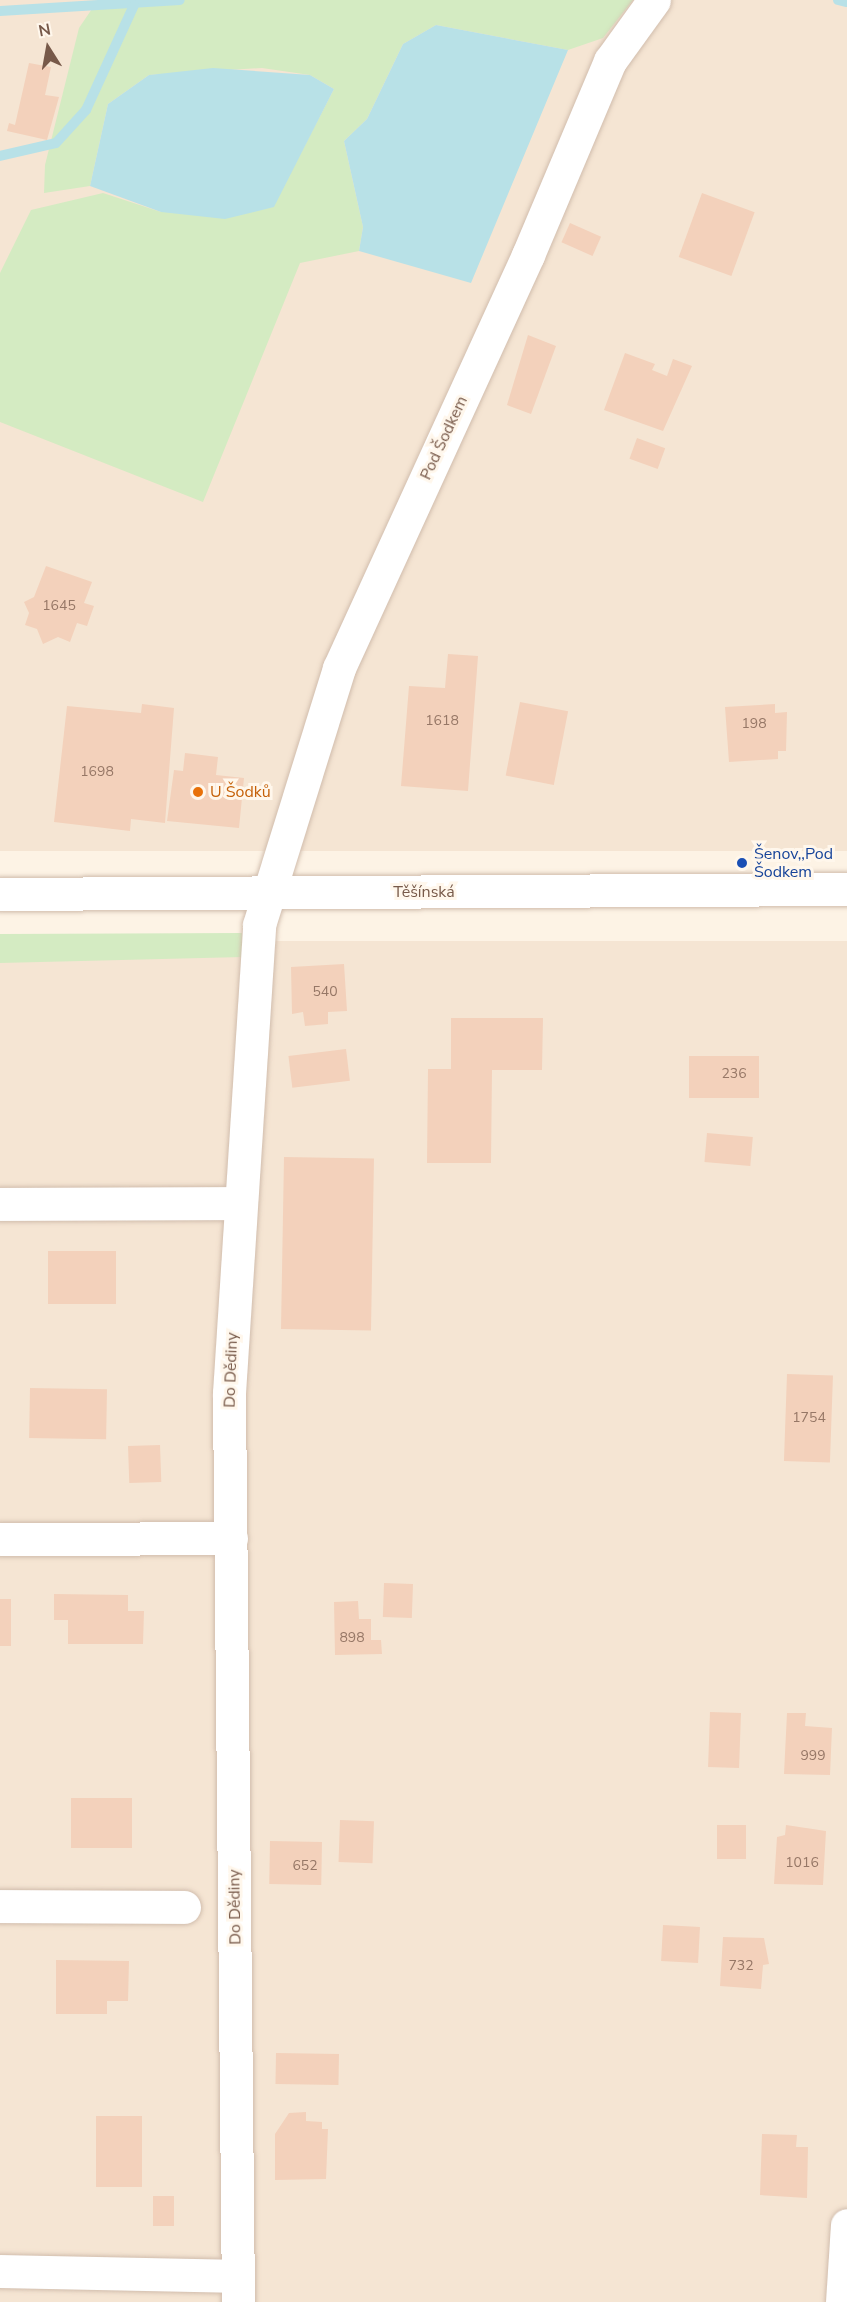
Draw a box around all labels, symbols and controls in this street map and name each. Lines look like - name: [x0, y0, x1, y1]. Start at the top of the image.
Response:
- north arrow: [18, 18, 78, 78]
- text: N: [37, 18, 53, 42]
- street label: Pod Šodkem: [416, 393, 472, 483]
- house number: 1645: [42, 598, 76, 614]
- house number: 1618: [425, 713, 459, 729]
- house number: 198: [741, 716, 767, 732]
- house number: 1698: [80, 764, 114, 780]
- place label: U Šodků: [210, 782, 271, 802]
- marker: U Šodků: [191, 785, 205, 799]
- place label: Šenov,,Pod Šodkem: [754, 844, 833, 882]
- marker: Šenov,,Pod Šodkem: [735, 856, 749, 870]
- street label: Těšínská: [393, 882, 455, 902]
- house number: 540: [312, 984, 338, 1000]
- house number: 236: [721, 1066, 747, 1082]
- street label: Do Dědiny: [220, 1332, 242, 1408]
- house number: 1754: [792, 1410, 826, 1426]
- house number: 898: [339, 1630, 365, 1646]
- house number: 999: [800, 1748, 826, 1764]
- house number: 1016: [785, 1855, 819, 1871]
- house number: 652: [292, 1858, 318, 1874]
- street label: Do Dědiny: [225, 1869, 245, 1945]
- house number: 732: [728, 1958, 754, 1974]

